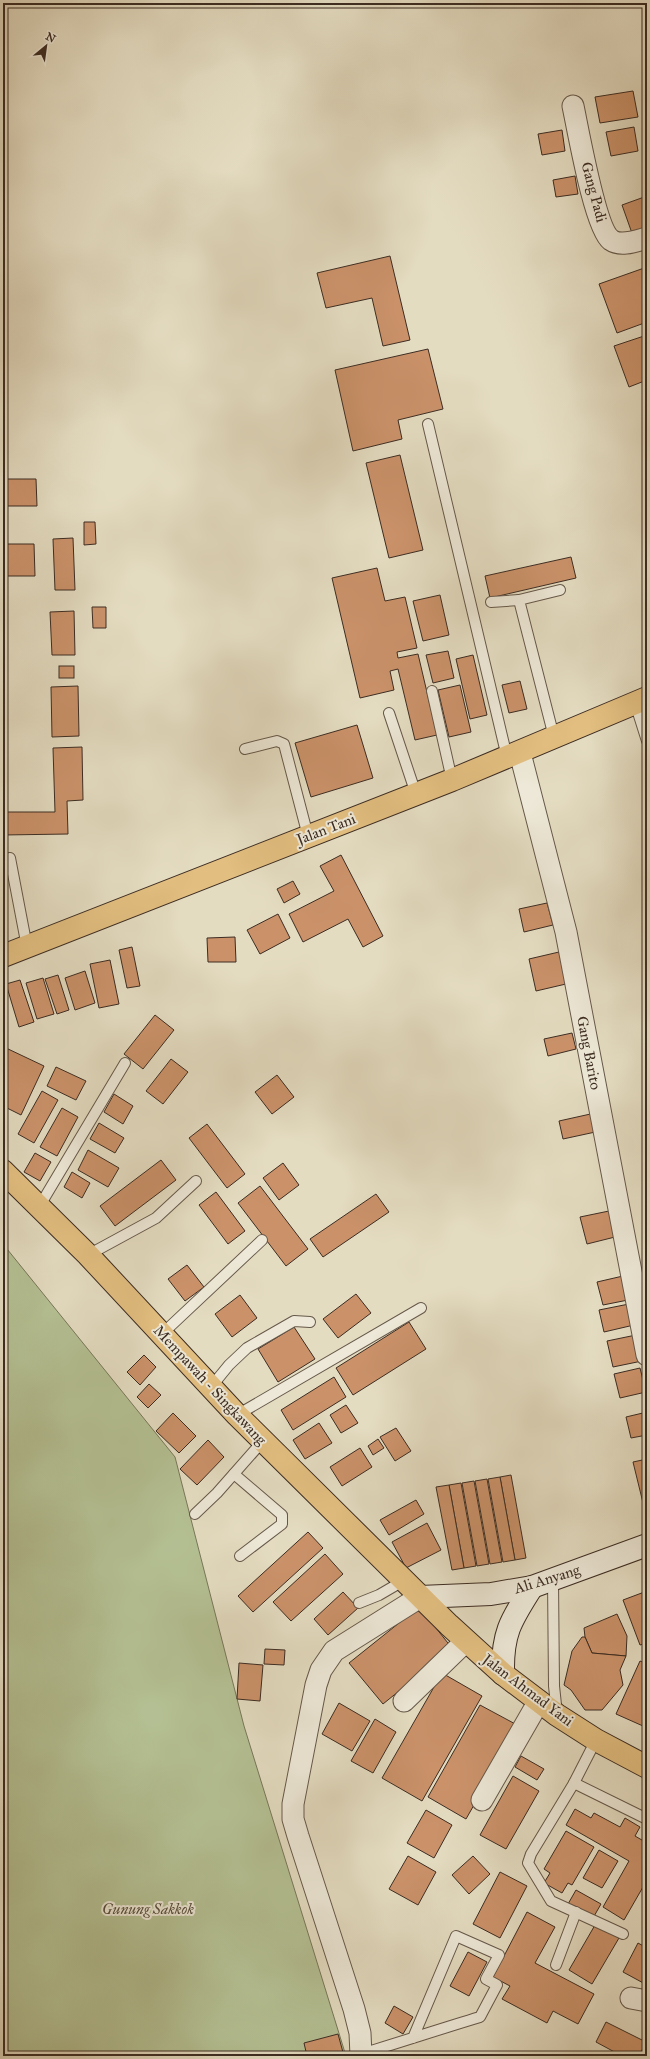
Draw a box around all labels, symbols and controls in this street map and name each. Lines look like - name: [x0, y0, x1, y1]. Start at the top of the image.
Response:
- north arrow: [26, 26, 66, 66]
- text: N: [43, 30, 58, 46]
- street label: Gang Padi: [577, 160, 611, 224]
- street label: Jalan Tani: [292, 810, 358, 850]
- street label: Gang Barito: [573, 1015, 605, 1092]
- street label: Mempawah - Singkawang: [150, 1321, 271, 1449]
- street label: Ali Anyang: [511, 1560, 583, 1598]
- street label: Jalan Ahmad Yani: [477, 1649, 577, 1731]
- park label: Gunung Sakkok: [102, 1900, 194, 1918]

